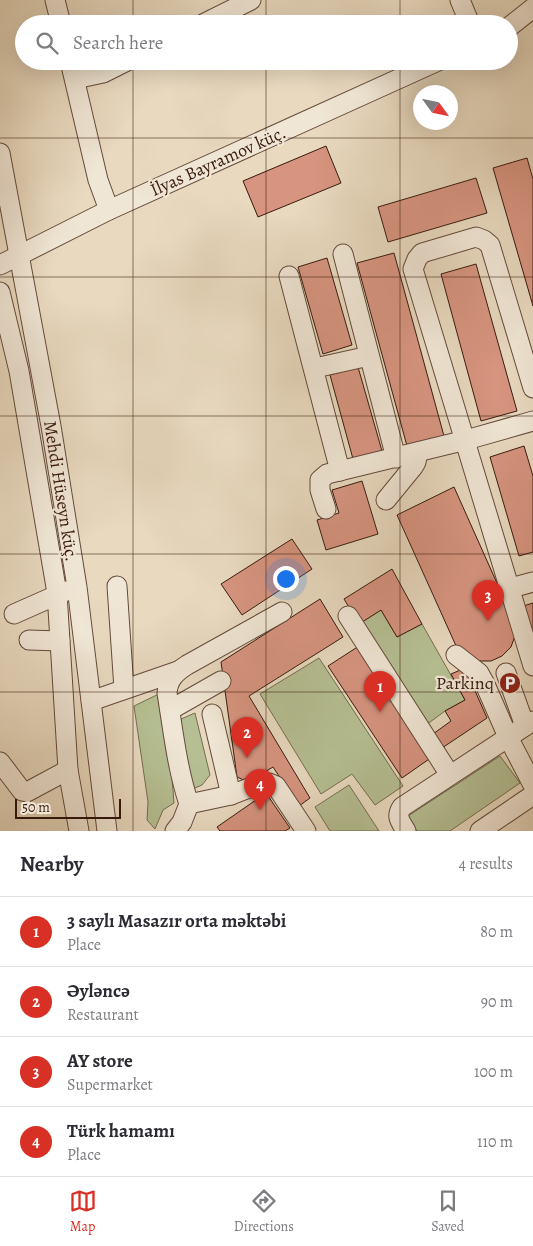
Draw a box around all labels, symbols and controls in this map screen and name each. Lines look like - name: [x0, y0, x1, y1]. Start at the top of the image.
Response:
- search box: [15, 15, 518, 70]
- icon: search: [33, 29, 61, 57]
- text: Search here: [73, 30, 163, 56]
- north arrow: [413, 85, 458, 130]
- street label: İlyas Bayramov küç.: [146, 120, 290, 202]
- street label: Mehdi Hüseyn küç.: [38, 419, 84, 563]
- your location: [273, 566, 299, 592]
- pin: 3: [472, 580, 504, 621]
- pin: 1: [364, 671, 396, 712]
- place label: Parkinq: [436, 671, 494, 695]
- parking icon: Parkinq: [498, 671, 522, 695]
- pin: 2: [231, 717, 263, 758]
- pin: 4: [244, 769, 276, 810]
- scale bar: [15, 796, 121, 819]
- text: 50 m: [22, 798, 50, 817]
- text: Nearby: [20, 850, 83, 878]
- text: 4 results: [459, 853, 513, 875]
- text: 3 saylı Masazır orta məktəbi: [67, 908, 286, 934]
- text: 1: [33, 921, 39, 943]
- text: 80 m: [480, 921, 513, 943]
- text: Place: [67, 934, 101, 956]
- text: Əyləncə: [67, 978, 130, 1004]
- text: 2: [32, 991, 40, 1013]
- text: 90 m: [481, 991, 513, 1013]
- text: Restaurant: [67, 1004, 139, 1026]
- text: AY store: [67, 1048, 133, 1074]
- text: 3: [33, 1061, 39, 1083]
- text: 100 m: [474, 1061, 513, 1083]
- text: Supermarket: [67, 1074, 153, 1096]
- text: Türk hamamı: [67, 1118, 175, 1144]
- text: 4: [32, 1131, 40, 1153]
- text: 110 m: [477, 1131, 513, 1153]
- text: Place: [67, 1144, 101, 1166]
- tab: Map: [69, 1187, 97, 1236]
- tab: Directions: [234, 1187, 294, 1236]
- tab: Saved: [431, 1187, 464, 1236]

